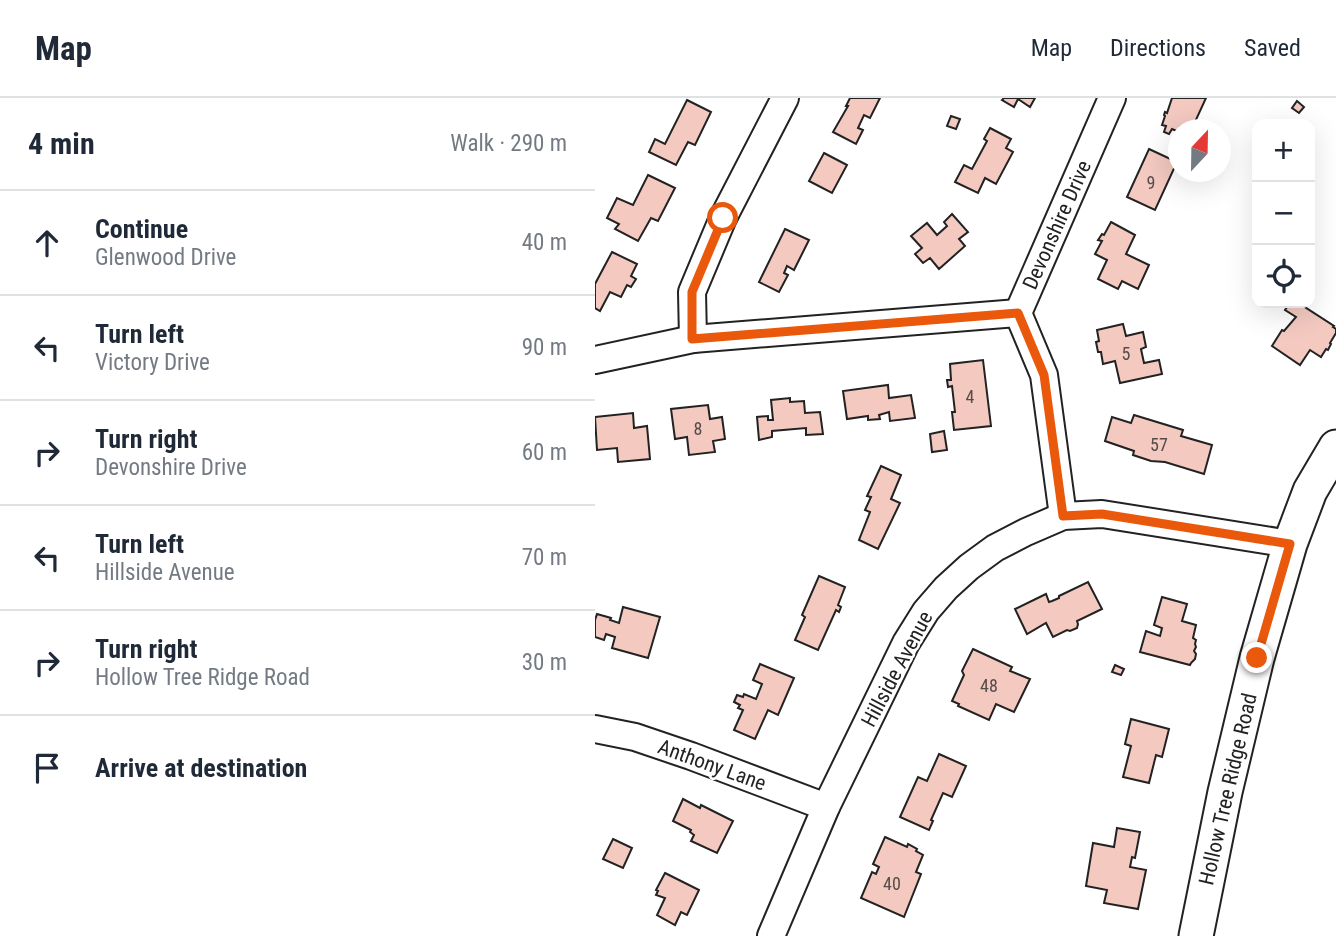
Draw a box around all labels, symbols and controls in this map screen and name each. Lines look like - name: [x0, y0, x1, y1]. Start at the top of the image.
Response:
- text: Map: [35, 29, 92, 68]
- text: Map: [1031, 34, 1072, 62]
- text: Directions: [1110, 34, 1206, 62]
- text: Saved: [1244, 34, 1301, 62]
- north arrow: [1168, 119, 1231, 182]
- map controls: [1252, 119, 1315, 308]
- button: +: [1252, 119, 1315, 182]
- text: 4 min: [28, 126, 95, 161]
- text: Walk · 290 m: [450, 130, 567, 157]
- street label: Devonshire Drive: [1018, 157, 1096, 293]
- house number: 9: [1147, 172, 1155, 193]
- button: −: [1252, 182, 1315, 245]
- route start: [707, 202, 738, 233]
- text: Continue: [95, 214, 188, 244]
- icon: ahead: [28, 224, 66, 262]
- text: 40 m: [522, 229, 567, 256]
- text: Glenwood Drive: [95, 244, 236, 271]
- button: locate: [1252, 245, 1315, 308]
- text: Turn left: [95, 319, 184, 349]
- icon: left: [28, 329, 66, 367]
- text: 90 m: [522, 334, 567, 361]
- house number: 5: [1122, 343, 1131, 364]
- text: Victory Drive: [95, 349, 210, 376]
- house number: 4: [966, 386, 975, 407]
- house number: 8: [694, 418, 702, 439]
- text: Turn right: [95, 424, 197, 454]
- icon: right: [28, 434, 66, 472]
- house number: 57: [1150, 434, 1168, 455]
- text: 60 m: [522, 439, 567, 466]
- text: Devonshire Drive: [95, 454, 247, 481]
- text: Turn left: [95, 529, 184, 559]
- icon: left: [28, 539, 66, 577]
- text: 70 m: [522, 544, 567, 571]
- text: Hillside Avenue: [95, 559, 235, 586]
- street label: Hillside Avenue: [856, 607, 938, 731]
- text: Turn right: [95, 634, 197, 664]
- route end: [1241, 642, 1272, 673]
- icon: right: [28, 644, 66, 682]
- text: 30 m: [522, 649, 567, 676]
- text: Hollow Tree Ridge Road: [95, 664, 310, 691]
- house number: 48: [980, 675, 998, 696]
- street label: Hollow Tree Ridge Road: [1194, 691, 1262, 887]
- street label: Anthony Lane: [655, 734, 769, 796]
- icon: arrive: [28, 749, 66, 787]
- text: Arrive at destination: [95, 753, 307, 783]
- house number: 40: [883, 873, 901, 894]

